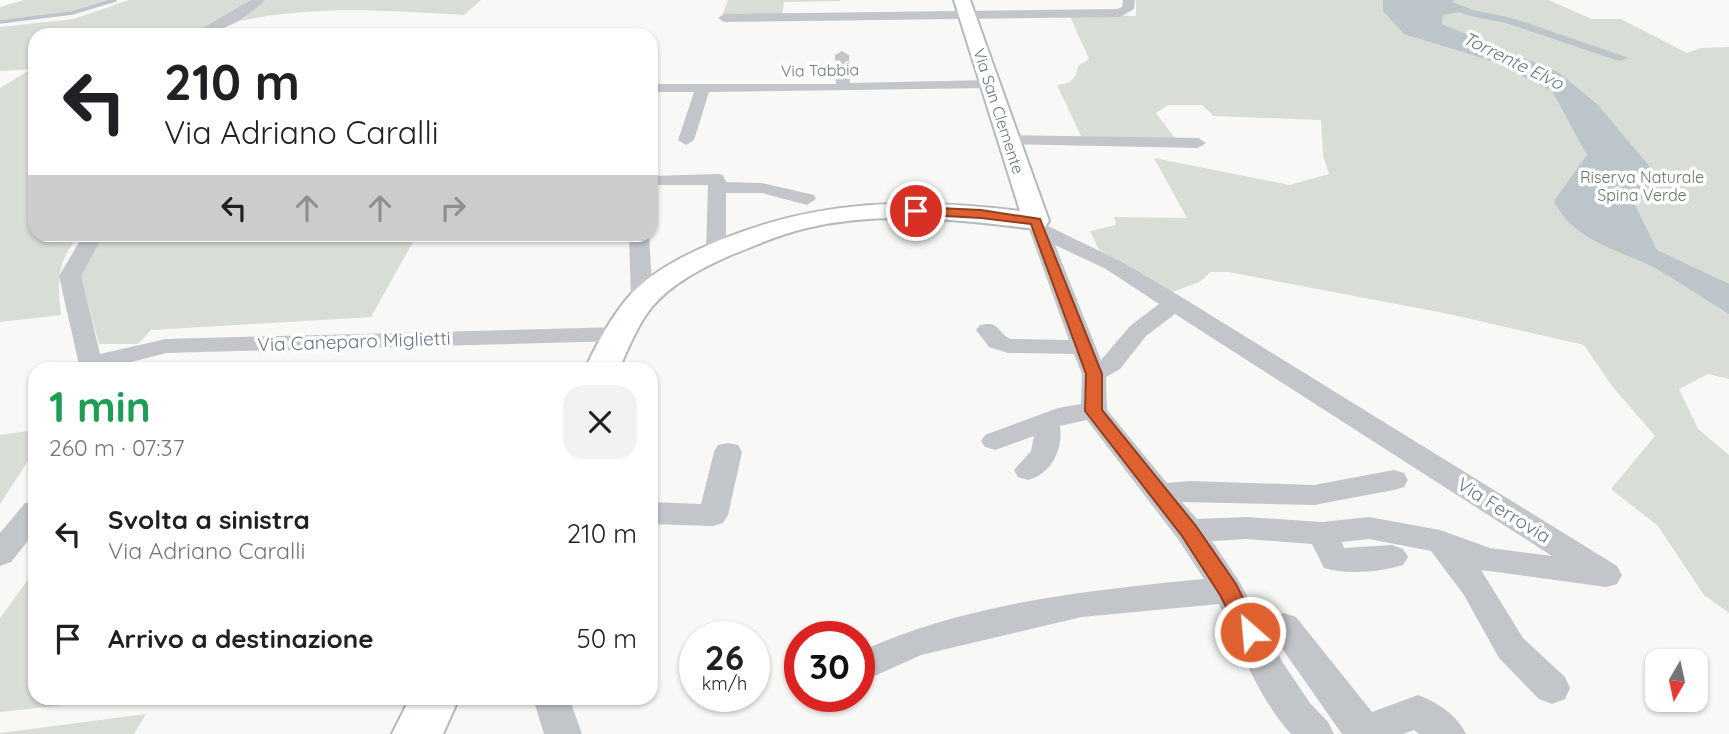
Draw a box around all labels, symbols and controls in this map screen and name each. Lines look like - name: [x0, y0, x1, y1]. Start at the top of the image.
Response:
- water label: Torrente Elvo: [1459, 26, 1568, 95]
- street label: Via San Clemente: [969, 46, 1029, 176]
- text: 210 m: [164, 51, 300, 112]
- icon: left: [49, 56, 140, 147]
- street label: Via Tabbia: [781, 59, 859, 81]
- text: Via Adriano Caralli: [164, 112, 439, 152]
- park label: Riserva Naturale Spina Verde: [1580, 167, 1704, 205]
- pin: [886, 181, 946, 241]
- icon: left: [215, 189, 253, 227]
- icon: ahead: [288, 189, 326, 227]
- icon: ahead: [361, 189, 399, 227]
- icon: right: [434, 189, 472, 227]
- icon: arrive: [897, 192, 935, 230]
- street label: Via Caneparo Miglietti: [257, 326, 451, 356]
- text: 1 min: [49, 380, 151, 433]
- button: close: [563, 385, 637, 459]
- text: 260 m · 07:37: [49, 433, 184, 462]
- street label: Via Ferrovia: [1453, 472, 1555, 548]
- text: Svolta a sinistra: [108, 503, 310, 536]
- icon: left: [49, 515, 87, 553]
- text: 210 m: [567, 517, 637, 550]
- text: Via Adriano Caralli: [108, 536, 305, 565]
- position arrow: [1213, 595, 1287, 669]
- icon: arrive: [49, 620, 87, 658]
- speed limit sign: 30: [784, 621, 875, 712]
- text: Arrivo a destinazione: [108, 622, 374, 655]
- text: 50 m: [577, 622, 637, 655]
- text: 26: [705, 635, 744, 679]
- north arrow: [1645, 649, 1708, 712]
- map controls: [1645, 649, 1708, 712]
- text: km/h: [702, 672, 747, 695]

